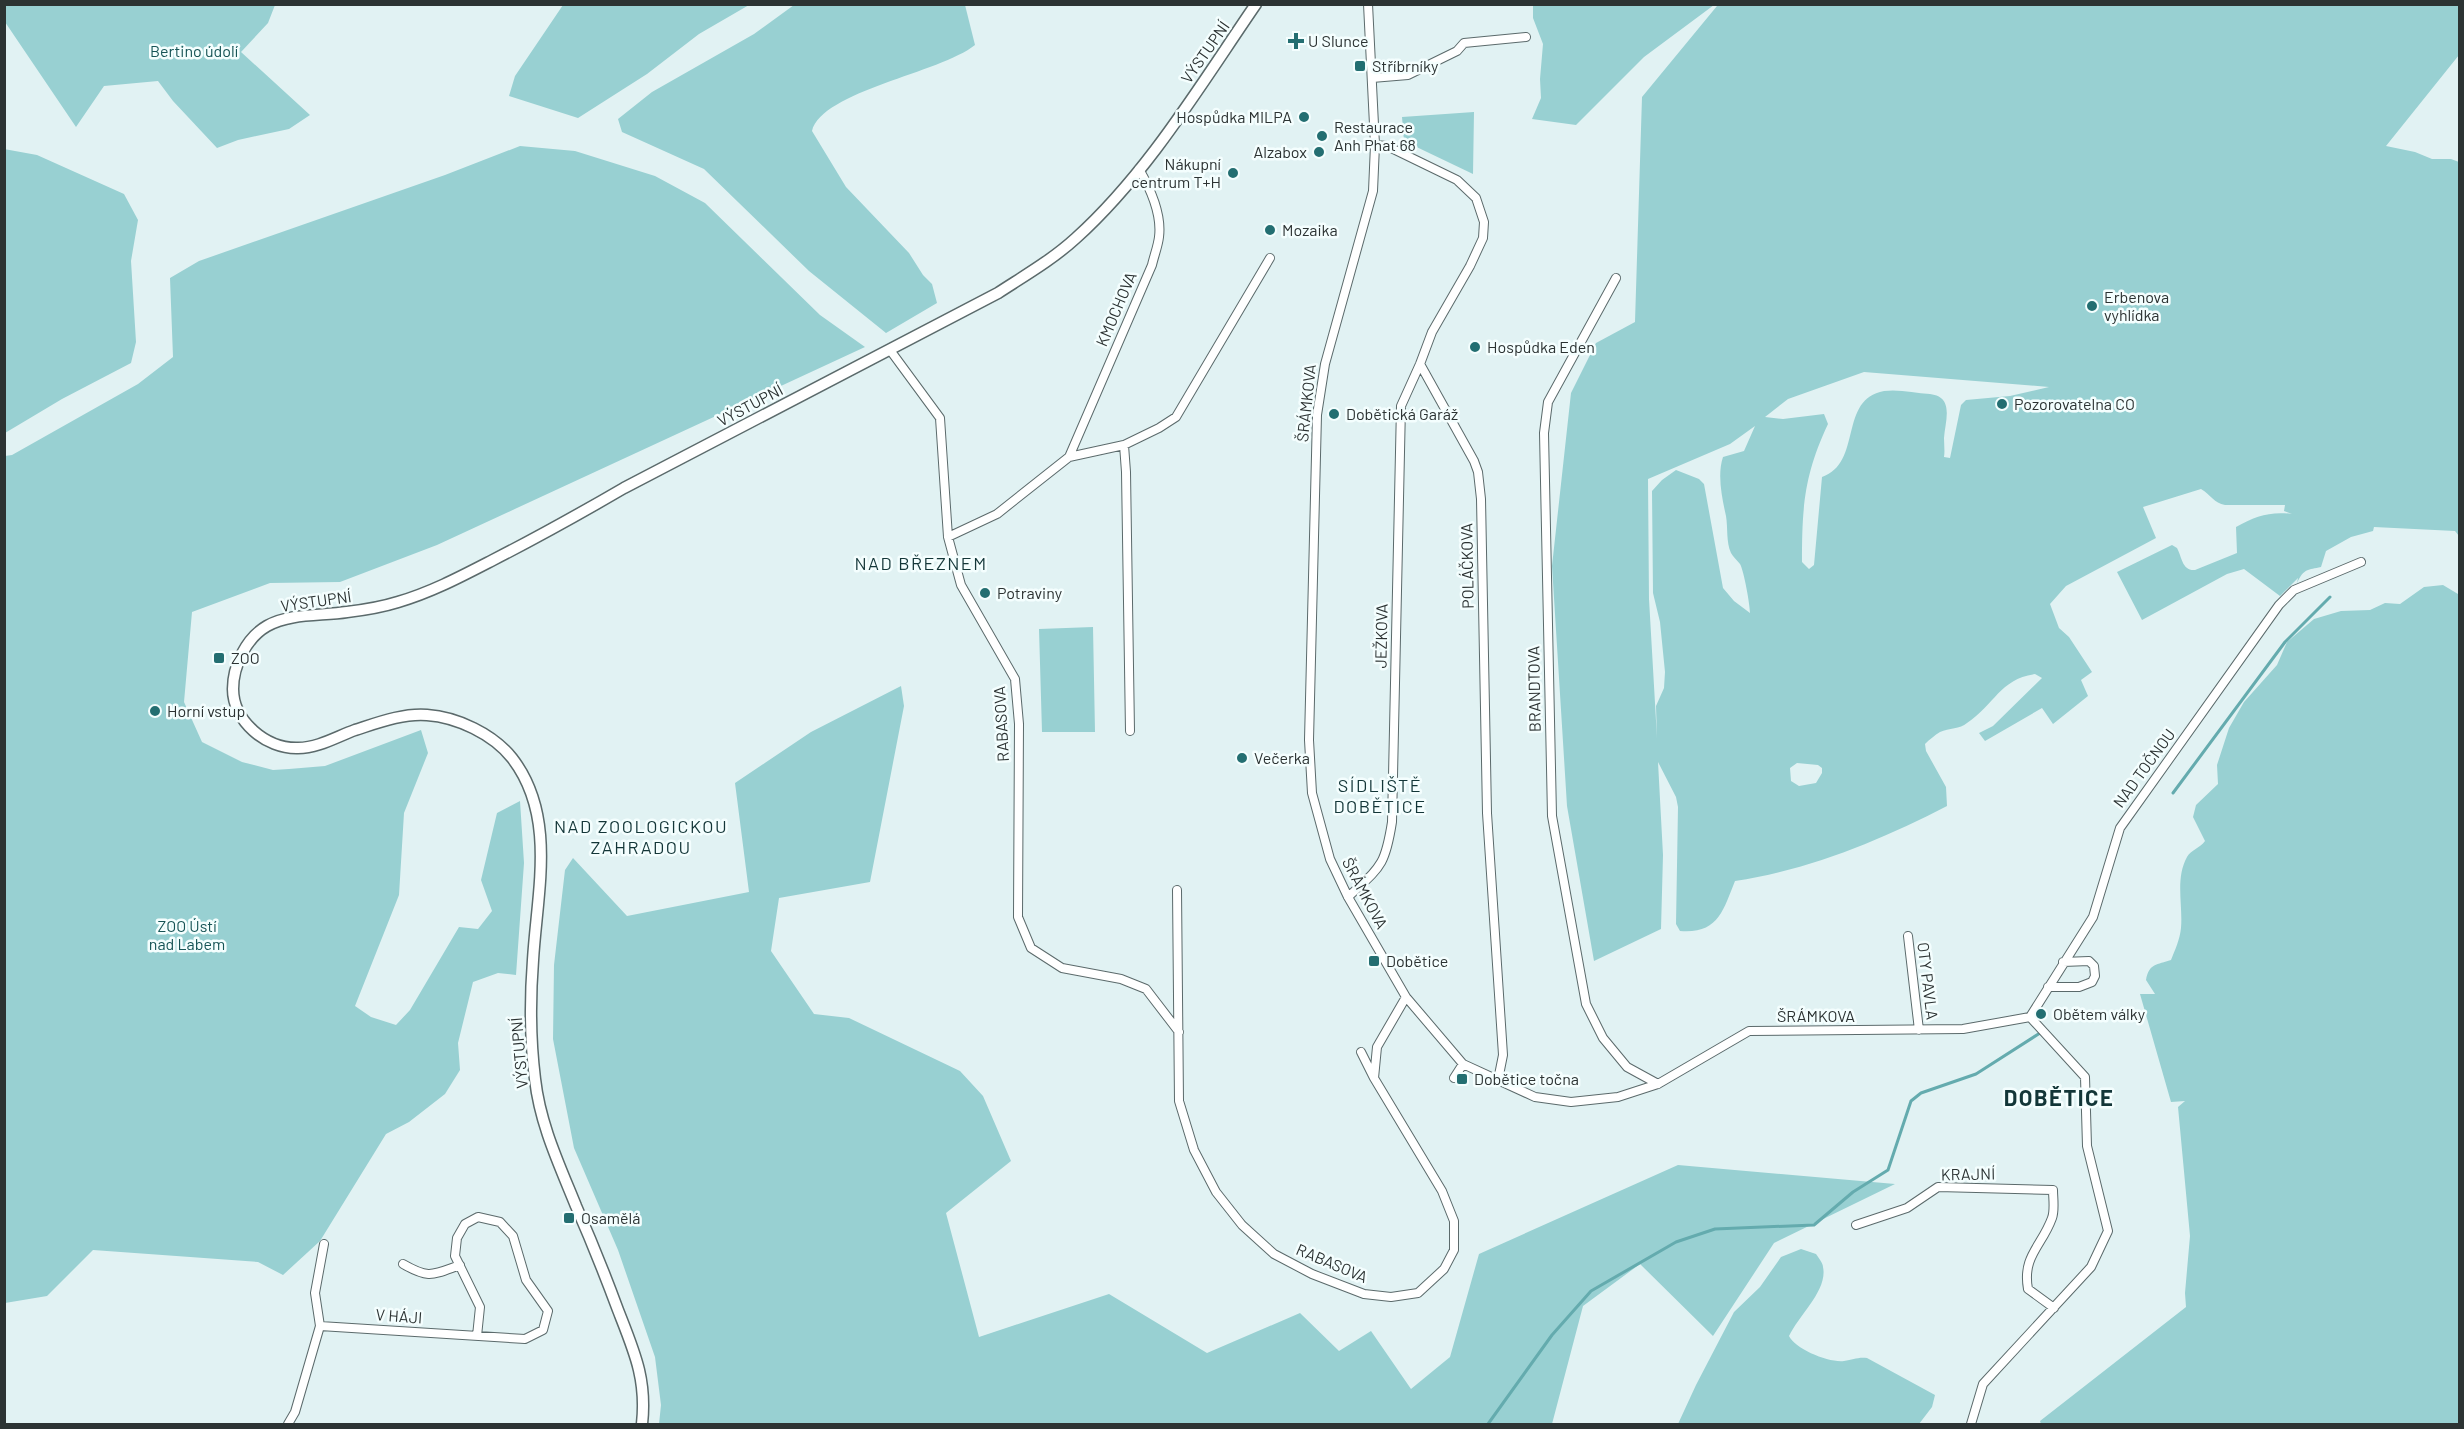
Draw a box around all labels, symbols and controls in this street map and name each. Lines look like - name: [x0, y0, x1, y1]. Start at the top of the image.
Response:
- street label: VÝSTUPNÍ: [1176, 17, 1233, 86]
- place label: U Slunce: [1308, 31, 1368, 50]
- marker: U Slunce: [1289, 34, 1303, 48]
- park label: Bertino údolí: [150, 41, 239, 60]
- place label: Stříbrníky: [1372, 56, 1439, 75]
- marker: Stříbrníky: [1353, 59, 1367, 73]
- place label: Hospůdka MILPA: [1176, 107, 1292, 126]
- marker: Hospůdka MILPA: [1297, 110, 1311, 124]
- place label: Restaurace Anh Phat 68: [1334, 117, 1416, 154]
- marker: Restaurace Anh Phat 68: [1315, 129, 1329, 143]
- place label: Alzabox: [1254, 142, 1307, 161]
- marker: Alzabox: [1312, 145, 1326, 159]
- place label: Nákupní centrum T+H: [1131, 154, 1222, 191]
- marker: Nákupní centrum T+H: [1226, 166, 1240, 180]
- place label: Mozaika: [1282, 220, 1338, 239]
- marker: Mozaika: [1263, 223, 1277, 237]
- street label: KMOCHOVA: [1091, 269, 1140, 349]
- place label: Erbenova vyhlídka: [2104, 287, 2169, 324]
- marker: Erbenova vyhlídka: [2085, 299, 2099, 313]
- place label: Hospůdka Eden: [1487, 337, 1595, 356]
- marker: Hospůdka Eden: [1468, 340, 1482, 354]
- street label: ŠRÁMKOVA: [1292, 363, 1319, 443]
- street label: VÝSTUPNÍ: [714, 379, 786, 430]
- place label: Pozorovatelna CO: [2014, 394, 2135, 413]
- marker: Pozorovatelna CO: [1995, 397, 2009, 411]
- place label: Dobětická Garáž: [1346, 404, 1458, 423]
- marker: Dobětická Garáž: [1327, 407, 1341, 421]
- street label: POLÁČKOVA: [1456, 523, 1477, 609]
- district label: NAD BŘEZNEM: [854, 552, 988, 574]
- place label: Potraviny: [997, 583, 1063, 602]
- street label: VÝSTUPNÍ: [279, 586, 353, 615]
- marker: Potraviny: [978, 586, 992, 600]
- street label: JEŽKOVA: [1370, 603, 1391, 669]
- street label: BRANDTOVA: [1523, 645, 1544, 732]
- place label: ZOO: [231, 648, 260, 667]
- marker: ZOO: [212, 651, 226, 665]
- street label: RABASOVA: [989, 685, 1012, 762]
- place label: Horní vstup: [167, 701, 245, 720]
- marker: Horní vstup: [148, 704, 162, 718]
- street label: NAD TOČNOU: [2109, 725, 2179, 811]
- place label: Večerka: [1254, 748, 1310, 767]
- marker: Večerka: [1235, 751, 1249, 765]
- district label: SÍDLIŠTĚ DOBĚTICE: [1333, 774, 1427, 817]
- district label: NAD ZOOLOGICKOU ZAHRADOU: [554, 815, 728, 858]
- street label: ŠRÁMKOVA: [1339, 854, 1392, 932]
- park label: ZOO Ústí nad Labem: [149, 916, 225, 953]
- street label: OTY PAVLA: [1914, 941, 1943, 1021]
- place label: Dobětice: [1386, 951, 1448, 970]
- marker: Dobětice: [1367, 954, 1381, 968]
- place label: Obětem války: [2053, 1004, 2146, 1023]
- street label: ŠRÁMKOVA: [1777, 1006, 1855, 1025]
- marker: Obětem války: [2034, 1007, 2048, 1021]
- street label: VÝSTUPNÍ: [506, 1017, 531, 1089]
- place label: Dobětice točna: [1474, 1069, 1579, 1088]
- marker: Dobětice točna: [1455, 1072, 1469, 1086]
- district label: DOBĚTICE: [2004, 1084, 2114, 1110]
- street label: KRAJNÍ: [1941, 1164, 1995, 1183]
- place label: Osamělá: [581, 1208, 640, 1227]
- marker: Osamělá: [562, 1211, 576, 1225]
- street label: RABASOVA: [1294, 1239, 1371, 1286]
- street label: V HÁJI: [375, 1304, 423, 1327]

